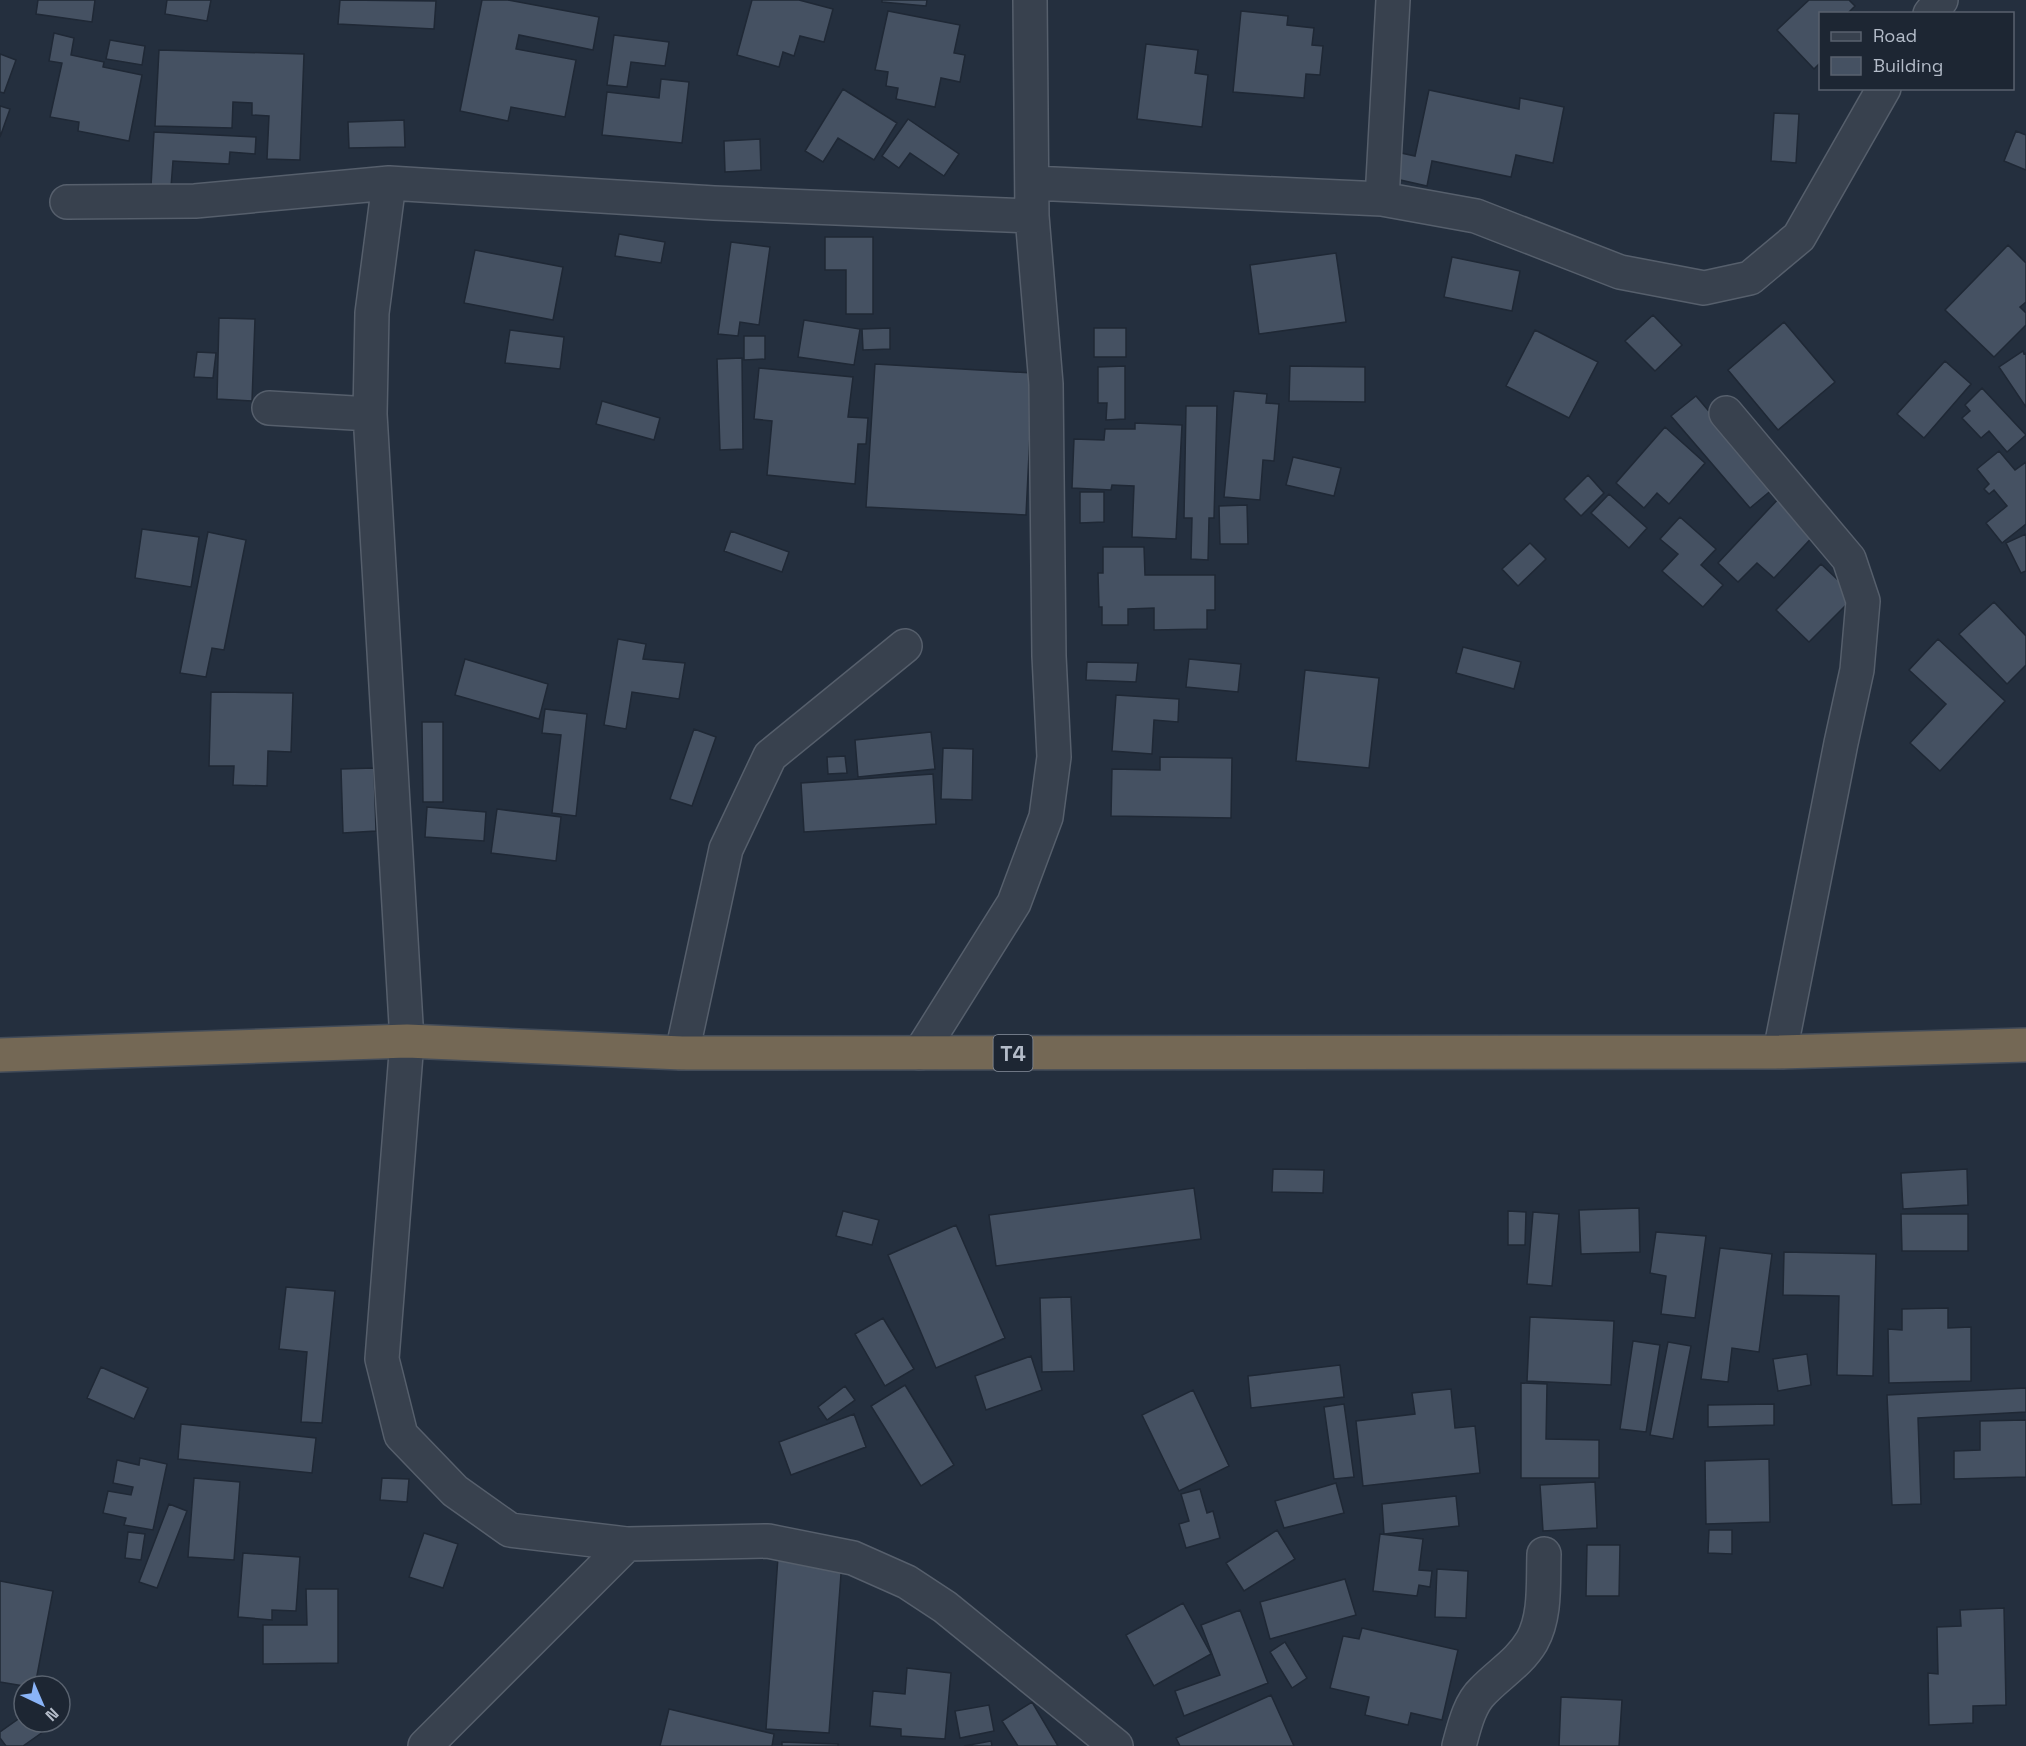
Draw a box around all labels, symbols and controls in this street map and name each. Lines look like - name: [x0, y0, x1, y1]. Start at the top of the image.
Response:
- legend: [1819, 12, 2014, 90]
- text: Road: [1873, 24, 1917, 47]
- text: Building: [1873, 54, 1943, 77]
- road number: T4: [994, 1035, 1032, 1071]
- north arrow: [12, 1674, 72, 1734]
- text: N: [41, 1703, 63, 1726]

